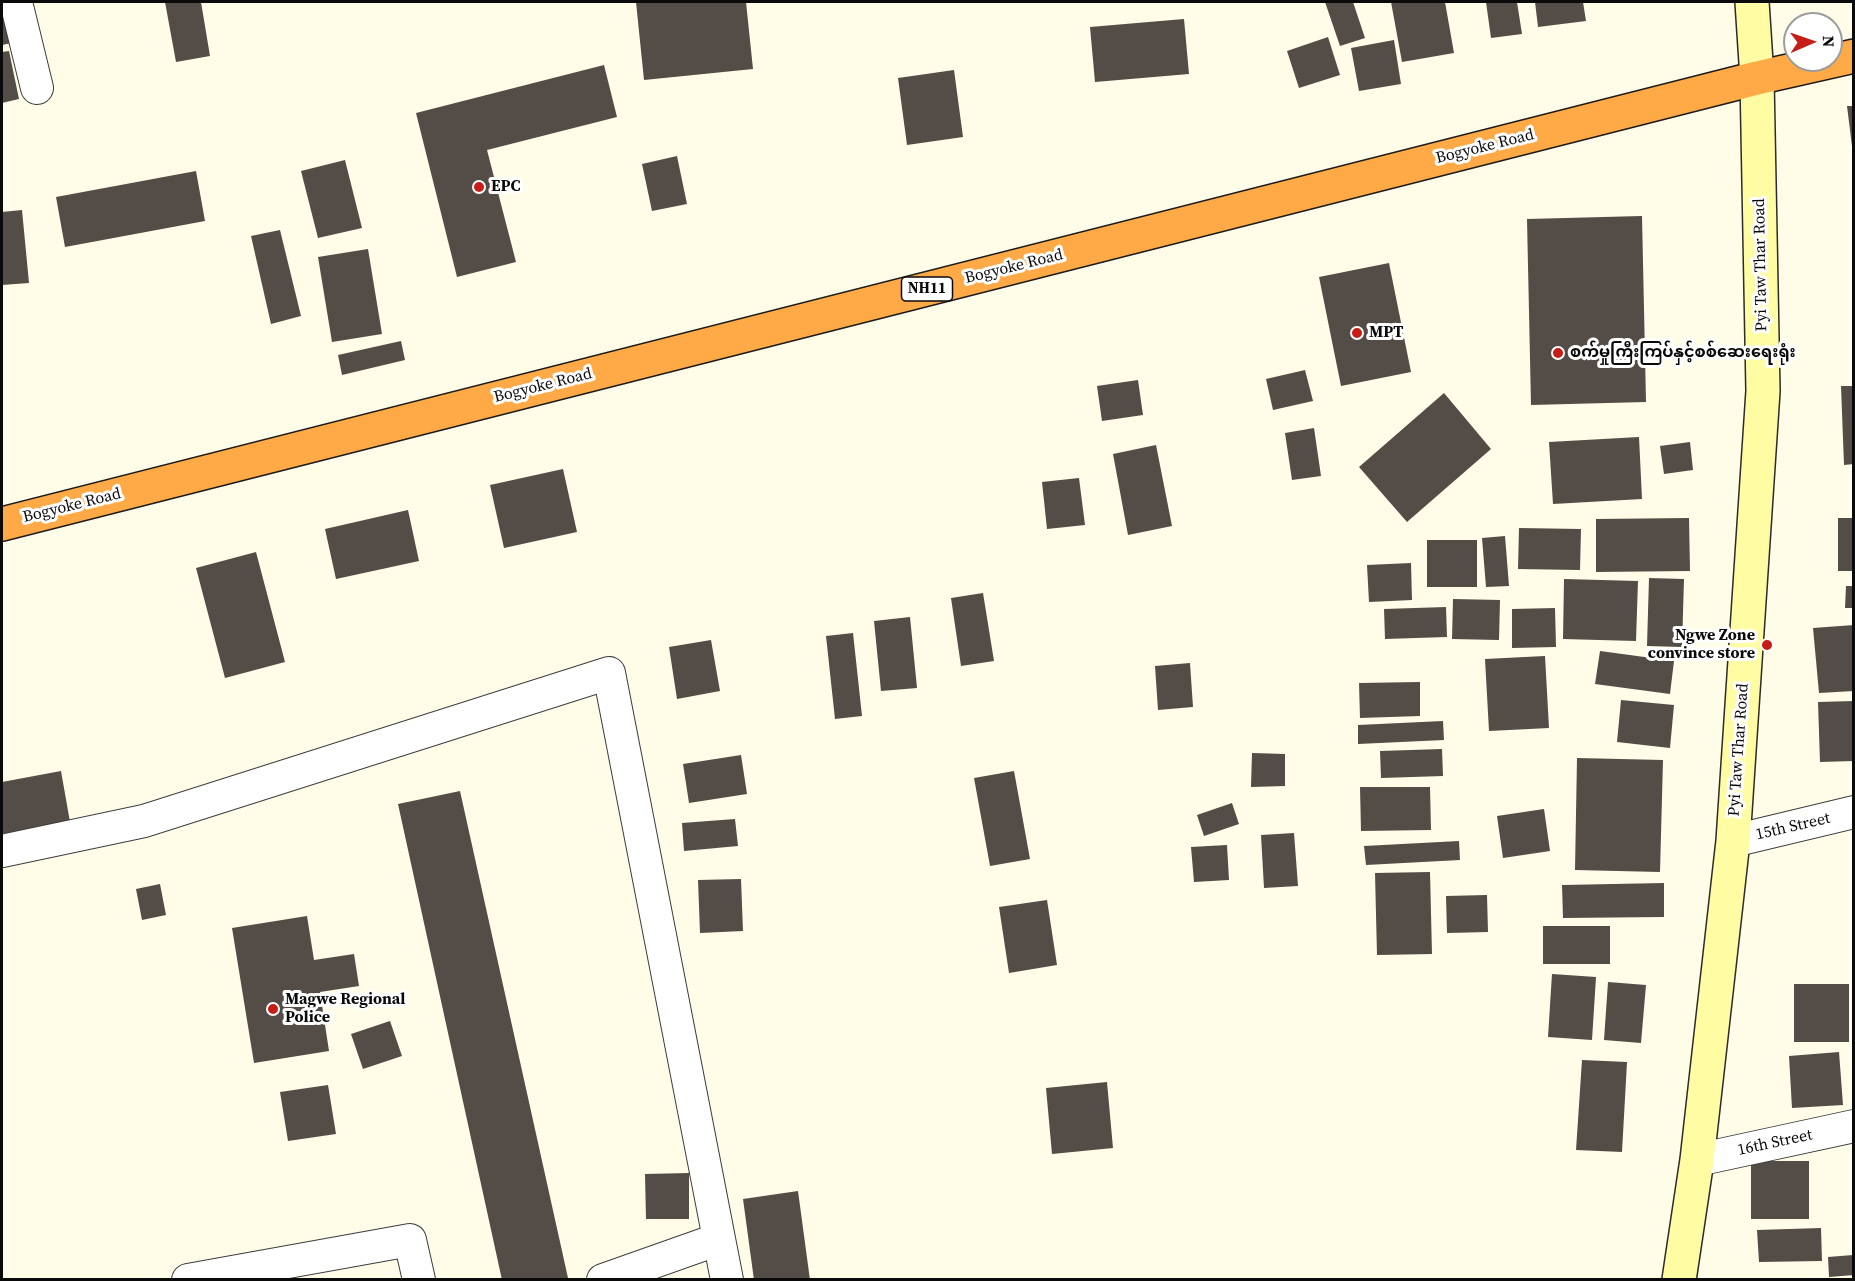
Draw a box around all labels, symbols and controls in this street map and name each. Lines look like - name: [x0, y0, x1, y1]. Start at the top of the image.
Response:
- north arrow: [1783, 12, 1843, 72]
- text: N: [1818, 35, 1840, 48]
- street label: Bogyoke Road: [1434, 126, 1536, 168]
- place label: EPC: [491, 177, 520, 197]
- marker: EPC: [472, 180, 486, 194]
- street label: Pyi Taw Thar Road: [1750, 198, 1772, 332]
- street label: Bogyoke Road: [963, 246, 1065, 288]
- road number: NH11: [902, 277, 952, 301]
- place label: MPT: [1369, 323, 1403, 343]
- marker: MPT: [1350, 326, 1364, 340]
- place label: စက်မှုကြီးကြပ်နှင့်စစ်ဆေးရေးရုံး: [1570, 343, 1796, 363]
- marker: စက်မှုကြီးကြပ်နှင့်စစ်ဆေးရေးရုံး: [1551, 346, 1565, 360]
- street label: Bogyoke Road: [492, 365, 594, 407]
- street label: Bogyoke Road: [21, 485, 123, 527]
- place label: Ngwe Zone convince store: [1648, 626, 1755, 664]
- marker: Ngwe Zone convince store: [1760, 638, 1774, 652]
- street label: Pyi Taw Thar Road: [1725, 683, 1753, 817]
- street label: 15th Street: [1754, 809, 1832, 845]
- place label: Magwe Regional Police: [285, 990, 405, 1028]
- marker: Magwe Regional Police: [266, 1002, 280, 1016]
- street label: 16th Street: [1736, 1126, 1814, 1160]

